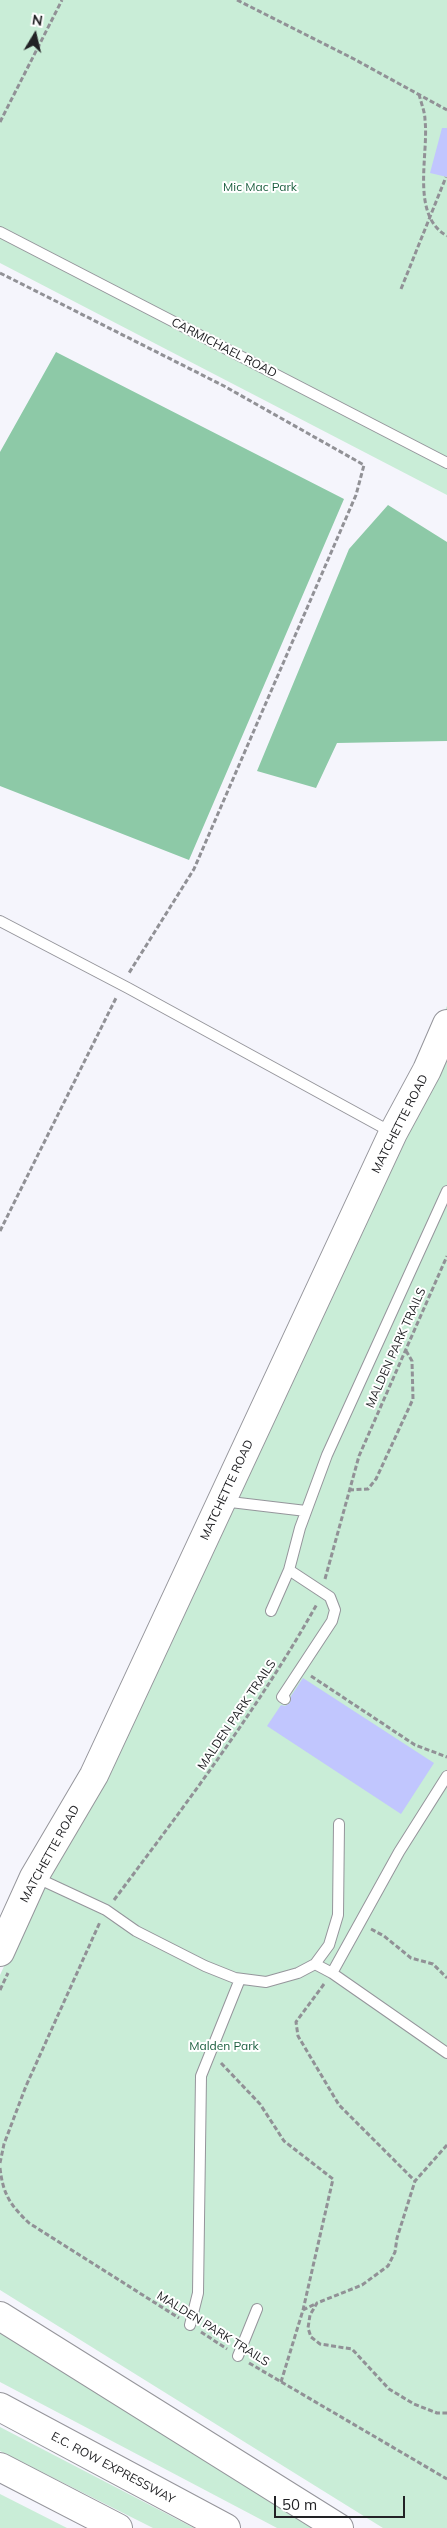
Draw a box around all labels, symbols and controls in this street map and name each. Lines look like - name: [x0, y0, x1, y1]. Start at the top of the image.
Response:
- north arrow: [10, 10, 60, 60]
- text: N: [31, 10, 44, 30]
- park label: Mic Mac Park: [223, 180, 297, 194]
- street label: CARMICHAEL ROAD: [169, 315, 279, 381]
- street label: MATCHETTE ROAD: [369, 1072, 431, 1176]
- street label: MALDEN PARK TRAILS: [363, 1286, 429, 1410]
- street label: MATCHETTE ROAD: [197, 1437, 257, 1543]
- street label: MALDEN PARK TRAILS: [195, 1657, 279, 1773]
- street label: MATCHETTE ROAD: [17, 1803, 83, 1905]
- park label: Malden Park: [189, 2039, 259, 2053]
- street label: MALDEN PARK TRAILS: [154, 2289, 272, 2369]
- street label: E.C. ROW EXPRESSWAY: [49, 2429, 177, 2507]
- scale bar: [277, 2486, 408, 2518]
- text: 50 m: [282, 2495, 317, 2514]

